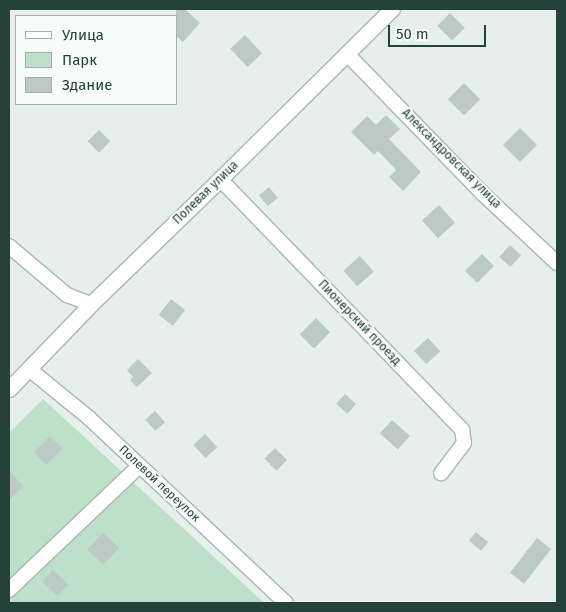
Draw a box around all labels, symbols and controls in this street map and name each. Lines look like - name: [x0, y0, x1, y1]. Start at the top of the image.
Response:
- legend: [15, 15, 178, 105]
- scale bar: [391, 15, 488, 47]
- text: 50 m: [396, 25, 429, 43]
- text: Улица: [62, 26, 104, 44]
- text: Парк: [62, 51, 97, 69]
- text: Здание: [62, 76, 112, 94]
- street label: Александровская улица: [398, 106, 504, 212]
- street label: Полевая улица: [170, 158, 242, 228]
- street label: Пионерский проезд: [315, 277, 403, 369]
- street label: Полевой переулок: [115, 443, 203, 525]

